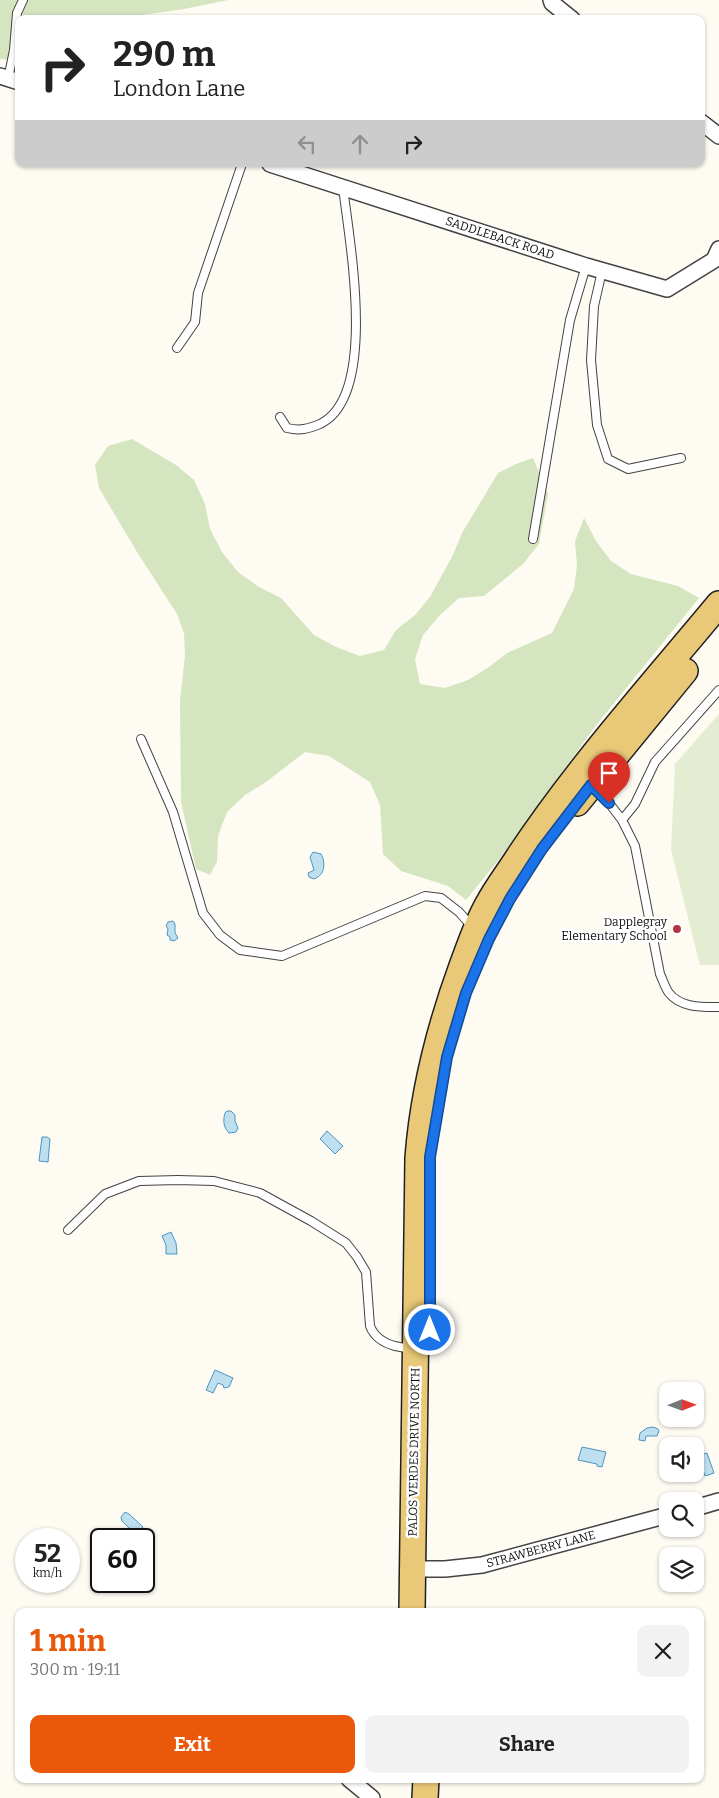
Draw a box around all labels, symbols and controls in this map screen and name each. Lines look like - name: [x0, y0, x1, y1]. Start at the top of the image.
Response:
- text: 290 m: [113, 33, 215, 75]
- icon: right: [30, 35, 95, 100]
- text: London Lane: [113, 75, 245, 102]
- icon: left: [293, 130, 321, 158]
- icon: ahead: [346, 130, 374, 158]
- icon: right: [399, 130, 427, 158]
- street label: SADDLEBACK ROAD: [444, 214, 556, 262]
- pin: [588, 752, 630, 803]
- icon: arrive: [595, 759, 623, 787]
- place label: Dapplegray Elementary School: [561, 915, 668, 943]
- marker: Dapplegray Elementary School: [671, 923, 683, 935]
- position arrow: [403, 1303, 455, 1355]
- street label: PALOS VERDES DRIVE NORTH: [406, 1367, 422, 1537]
- north arrow: [659, 1382, 704, 1428]
- map controls: [659, 1382, 704, 1592]
- button: sound: [659, 1437, 704, 1482]
- button: search: [659, 1492, 704, 1537]
- speed limit sign: 60: [90, 1528, 155, 1593]
- street label: STRAWBERRY LANE: [485, 1528, 597, 1570]
- text: 52: [34, 1539, 61, 1569]
- button: layers: [659, 1547, 704, 1592]
- text: km/h: [33, 1566, 62, 1580]
- text: 1 min: [30, 1623, 106, 1659]
- button: close: [637, 1625, 689, 1677]
- text: 300 m · 19:11: [30, 1660, 120, 1679]
- button: Exit: [30, 1715, 355, 1773]
- button: Share: [365, 1715, 689, 1773]

